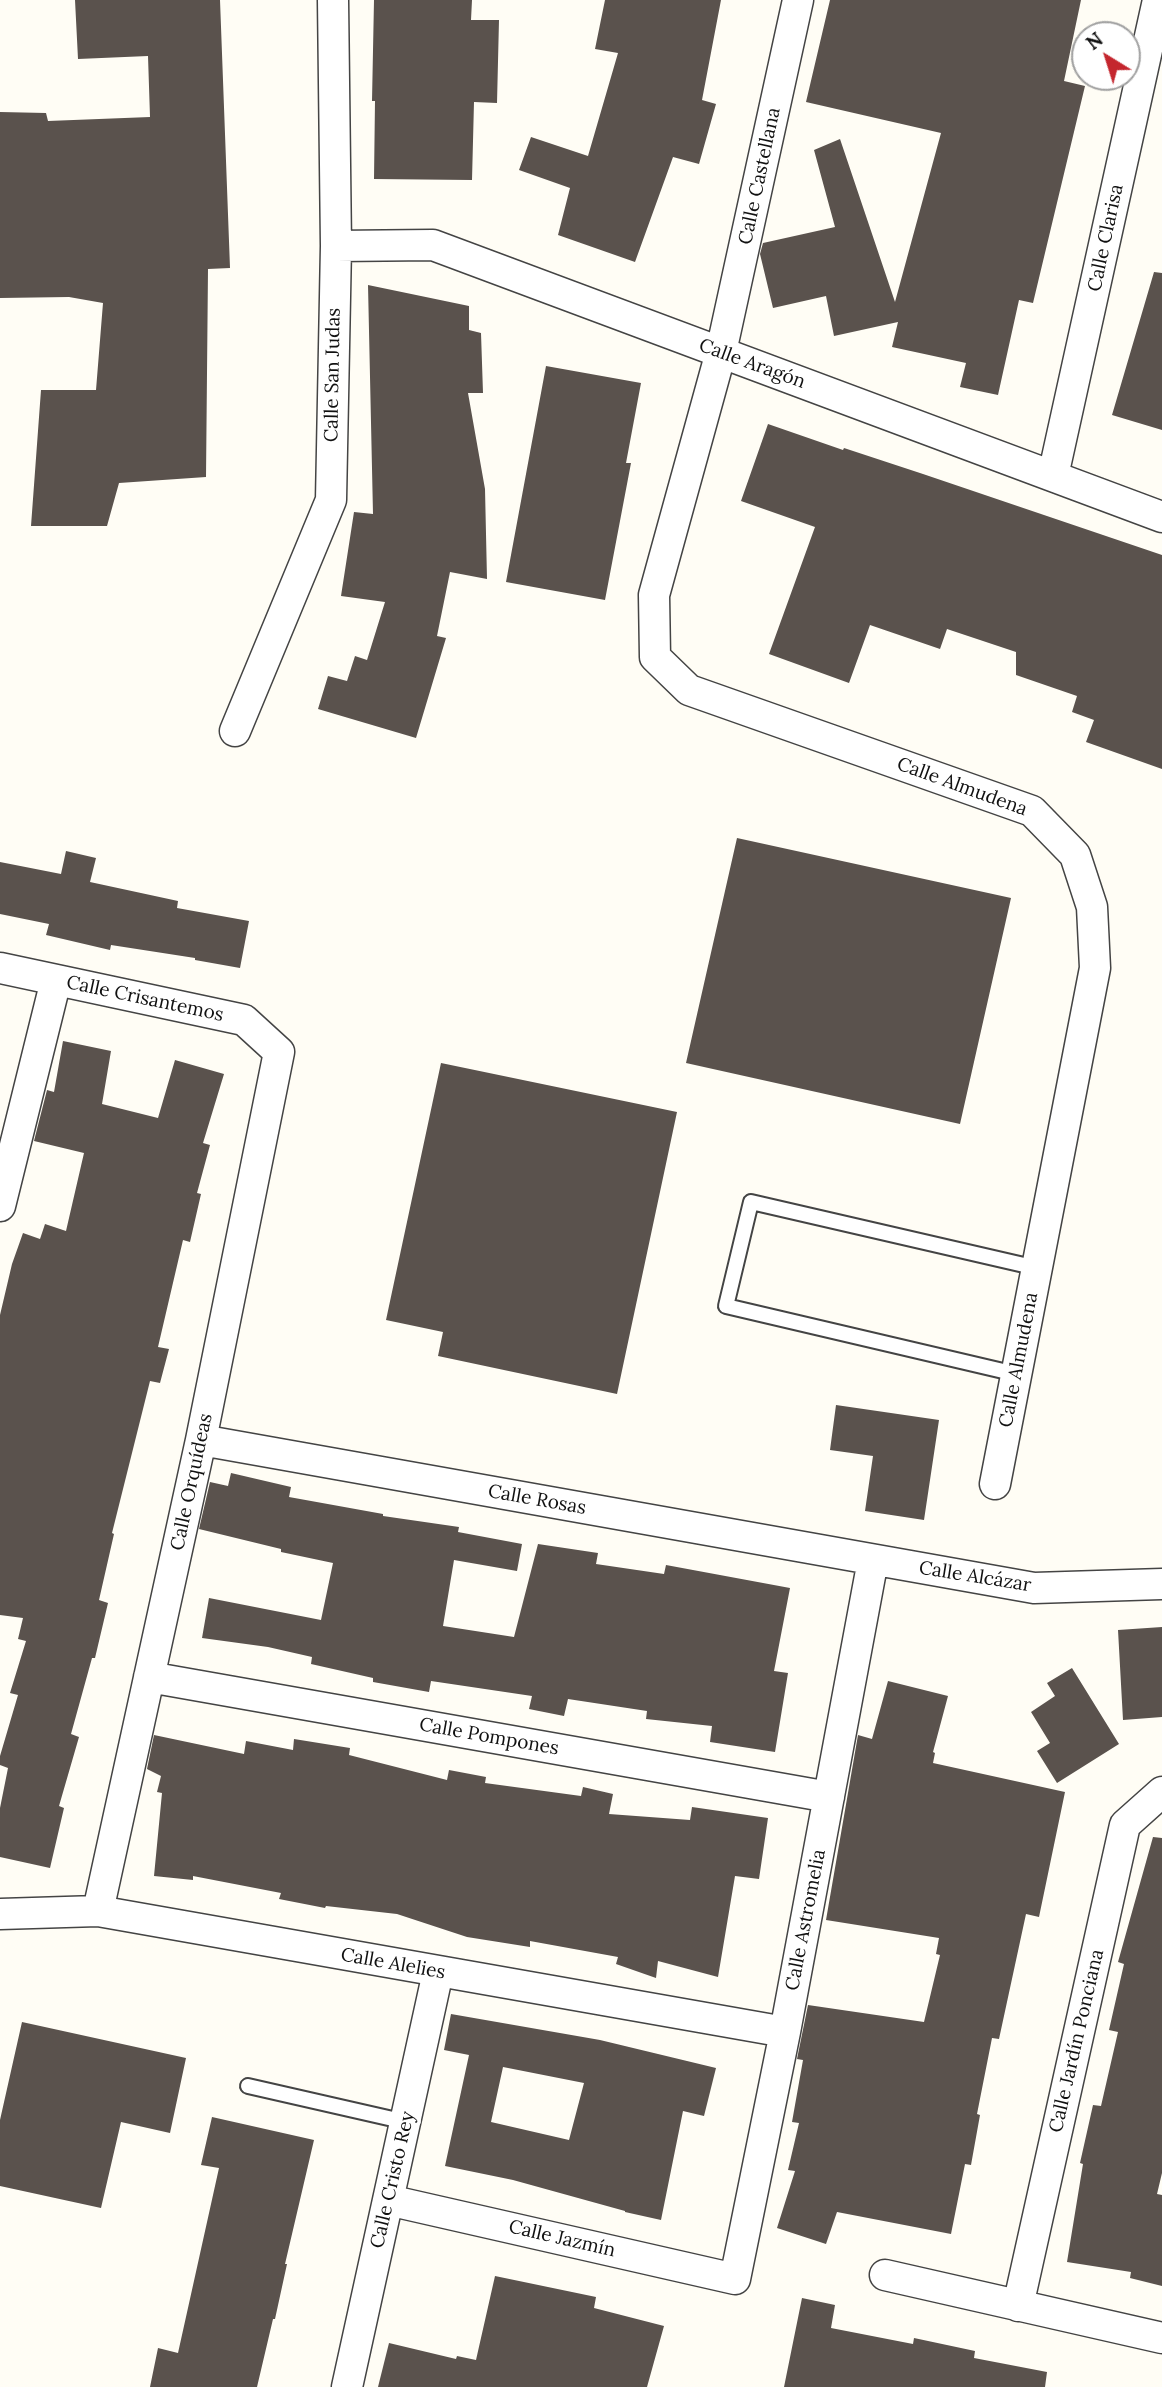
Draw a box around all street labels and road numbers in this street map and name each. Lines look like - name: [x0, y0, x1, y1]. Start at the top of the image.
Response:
- street label: Calle Castellana: [734, 105, 786, 247]
- street label: Calle Clarisa: [1084, 182, 1128, 294]
- street label: Calle San Judas: [320, 308, 346, 442]
- street label: Calle Aragón: [696, 334, 808, 394]
- street label: Calle Almudena: [894, 753, 1030, 821]
- street label: Calle Crisantemos: [64, 971, 226, 1027]
- street label: Calle Almudena: [995, 1291, 1043, 1429]
- street label: Calle Orquídeas: [166, 1411, 218, 1553]
- street label: Calle Rosas: [486, 1480, 588, 1520]
- street label: Calle Alcázar: [917, 1557, 1033, 1597]
- street label: Calle Pompones: [417, 1714, 561, 1760]
- street label: Calle Astromelia: [781, 1847, 831, 1993]
- street label: Calle Alelies: [339, 1944, 447, 1984]
- street label: Calle Jardín Ponciana: [1045, 1947, 1109, 2135]
- street label: Calle Cristo Rey: [366, 2109, 420, 2251]
- street label: Calle Jazmín: [506, 2216, 618, 2262]

